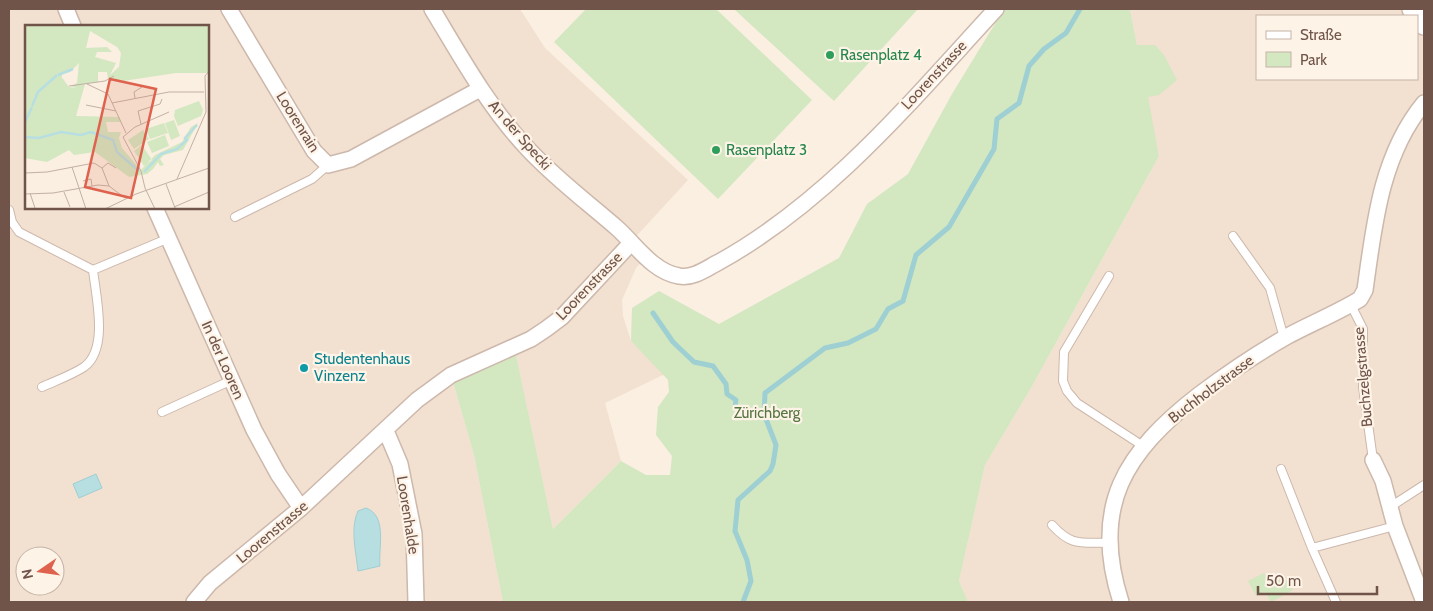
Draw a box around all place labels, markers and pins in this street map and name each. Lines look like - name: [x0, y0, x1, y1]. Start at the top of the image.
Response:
- place label: Rasenplatz 4: [840, 46, 922, 64]
- marker: Rasenplatz 4: [824, 49, 836, 61]
- place label: Rasenplatz 3: [726, 141, 807, 159]
- marker: Rasenplatz 3: [710, 144, 722, 156]
- place label: Studentenhaus Vinzenz: [314, 350, 410, 385]
- marker: Studentenhaus Vinzenz: [298, 362, 310, 374]

